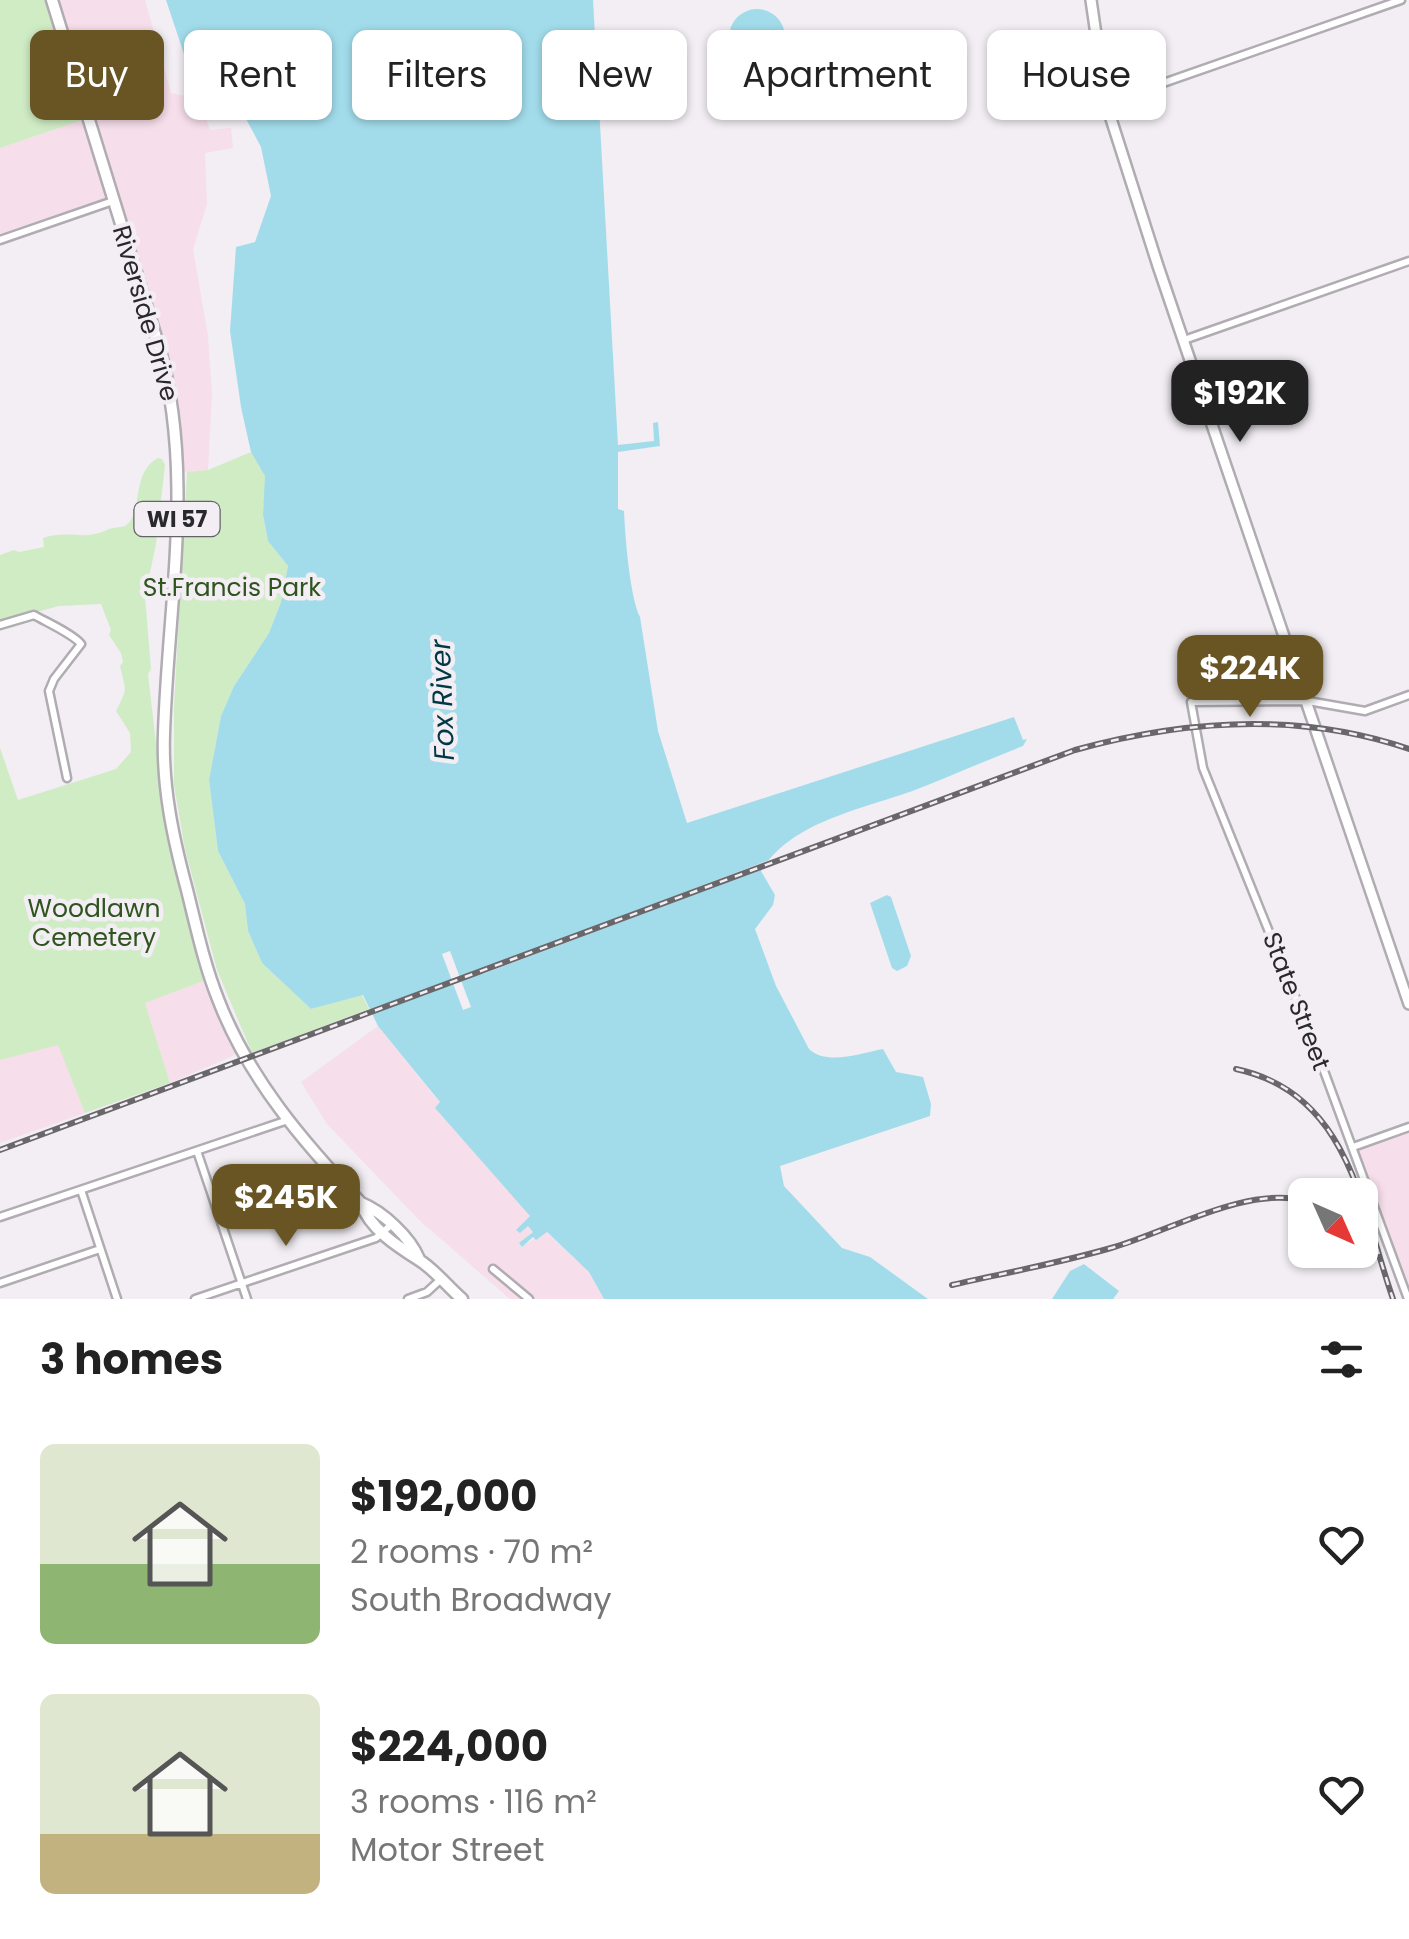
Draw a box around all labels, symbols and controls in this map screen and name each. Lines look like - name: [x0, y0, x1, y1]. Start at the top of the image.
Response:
- chip: Buy: [30, 30, 164, 120]
- chip: Rent: [184, 30, 332, 120]
- chip: Filters: [352, 30, 522, 120]
- chip: New: [542, 30, 687, 120]
- chip: Apartment: [707, 30, 967, 120]
- chip: House: [987, 30, 1166, 120]
- street label: Riverside Drive: [104, 221, 187, 405]
- pin: $192K: [1170, 360, 1310, 445]
- text: $192K: [1193, 370, 1287, 415]
- road number: WI 57: [134, 502, 220, 536]
- park label: St.Francis Park: [143, 570, 321, 605]
- pin: $224K: [1180, 635, 1320, 720]
- water label: Fox River: [421, 638, 464, 761]
- text: $224K: [1199, 645, 1301, 690]
- park label: Woodlawn Cemetery: [28, 891, 160, 955]
- street label: State Street: [1254, 927, 1339, 1075]
- pin: $245K: [216, 1164, 356, 1249]
- text: $245K: [234, 1174, 338, 1219]
- north arrow: [1288, 1178, 1378, 1268]
- map controls: [1288, 1178, 1378, 1268]
- text: 3 homes: [40, 1330, 223, 1389]
- icon: filters: [1314, 1332, 1369, 1387]
- text: $192,000: [350, 1467, 537, 1526]
- icon: home: [120, 1484, 240, 1604]
- icon: heart: [1314, 1517, 1369, 1572]
- text: 2 rooms · 70 m²: [350, 1529, 593, 1574]
- text: South Broadway: [350, 1577, 612, 1622]
- text: $224,000: [350, 1717, 548, 1776]
- icon: home: [120, 1734, 240, 1854]
- icon: heart: [1314, 1767, 1369, 1822]
- text: 3 rooms · 116 m²: [350, 1779, 597, 1824]
- text: Motor Street: [350, 1827, 544, 1872]

